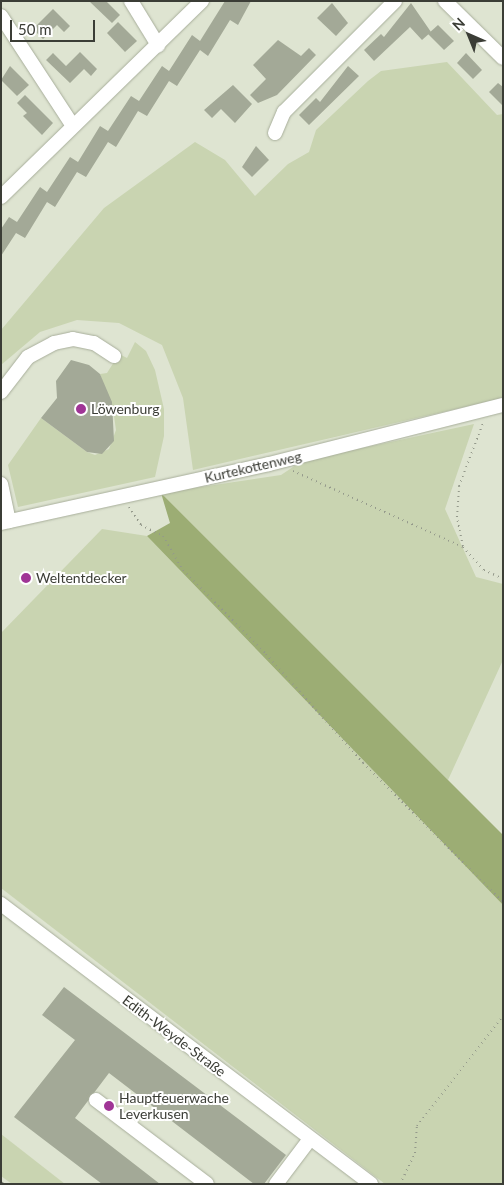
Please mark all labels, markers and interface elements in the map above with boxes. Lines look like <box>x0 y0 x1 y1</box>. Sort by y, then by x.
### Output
scale bar <box>12 10 98 42</box>
north arrow <box>444 10 494 60</box>
text: N <box>448 14 468 34</box>
text: 50 m <box>18 20 52 38</box>
place label: Löwenburg <box>91 401 159 417</box>
marker: Löwenburg <box>75 403 87 415</box>
street label: Kurtekottenweg <box>203 448 303 486</box>
place label: Weltentdecker <box>36 570 127 586</box>
marker: Weltentdecker <box>20 572 32 584</box>
street label: Edith-Weyde-Straße <box>119 992 229 1080</box>
place label: Hauptfeuerwache Leverkusen <box>119 1090 229 1122</box>
marker: Hauptfeuerwache Leverkusen <box>103 1100 115 1112</box>

